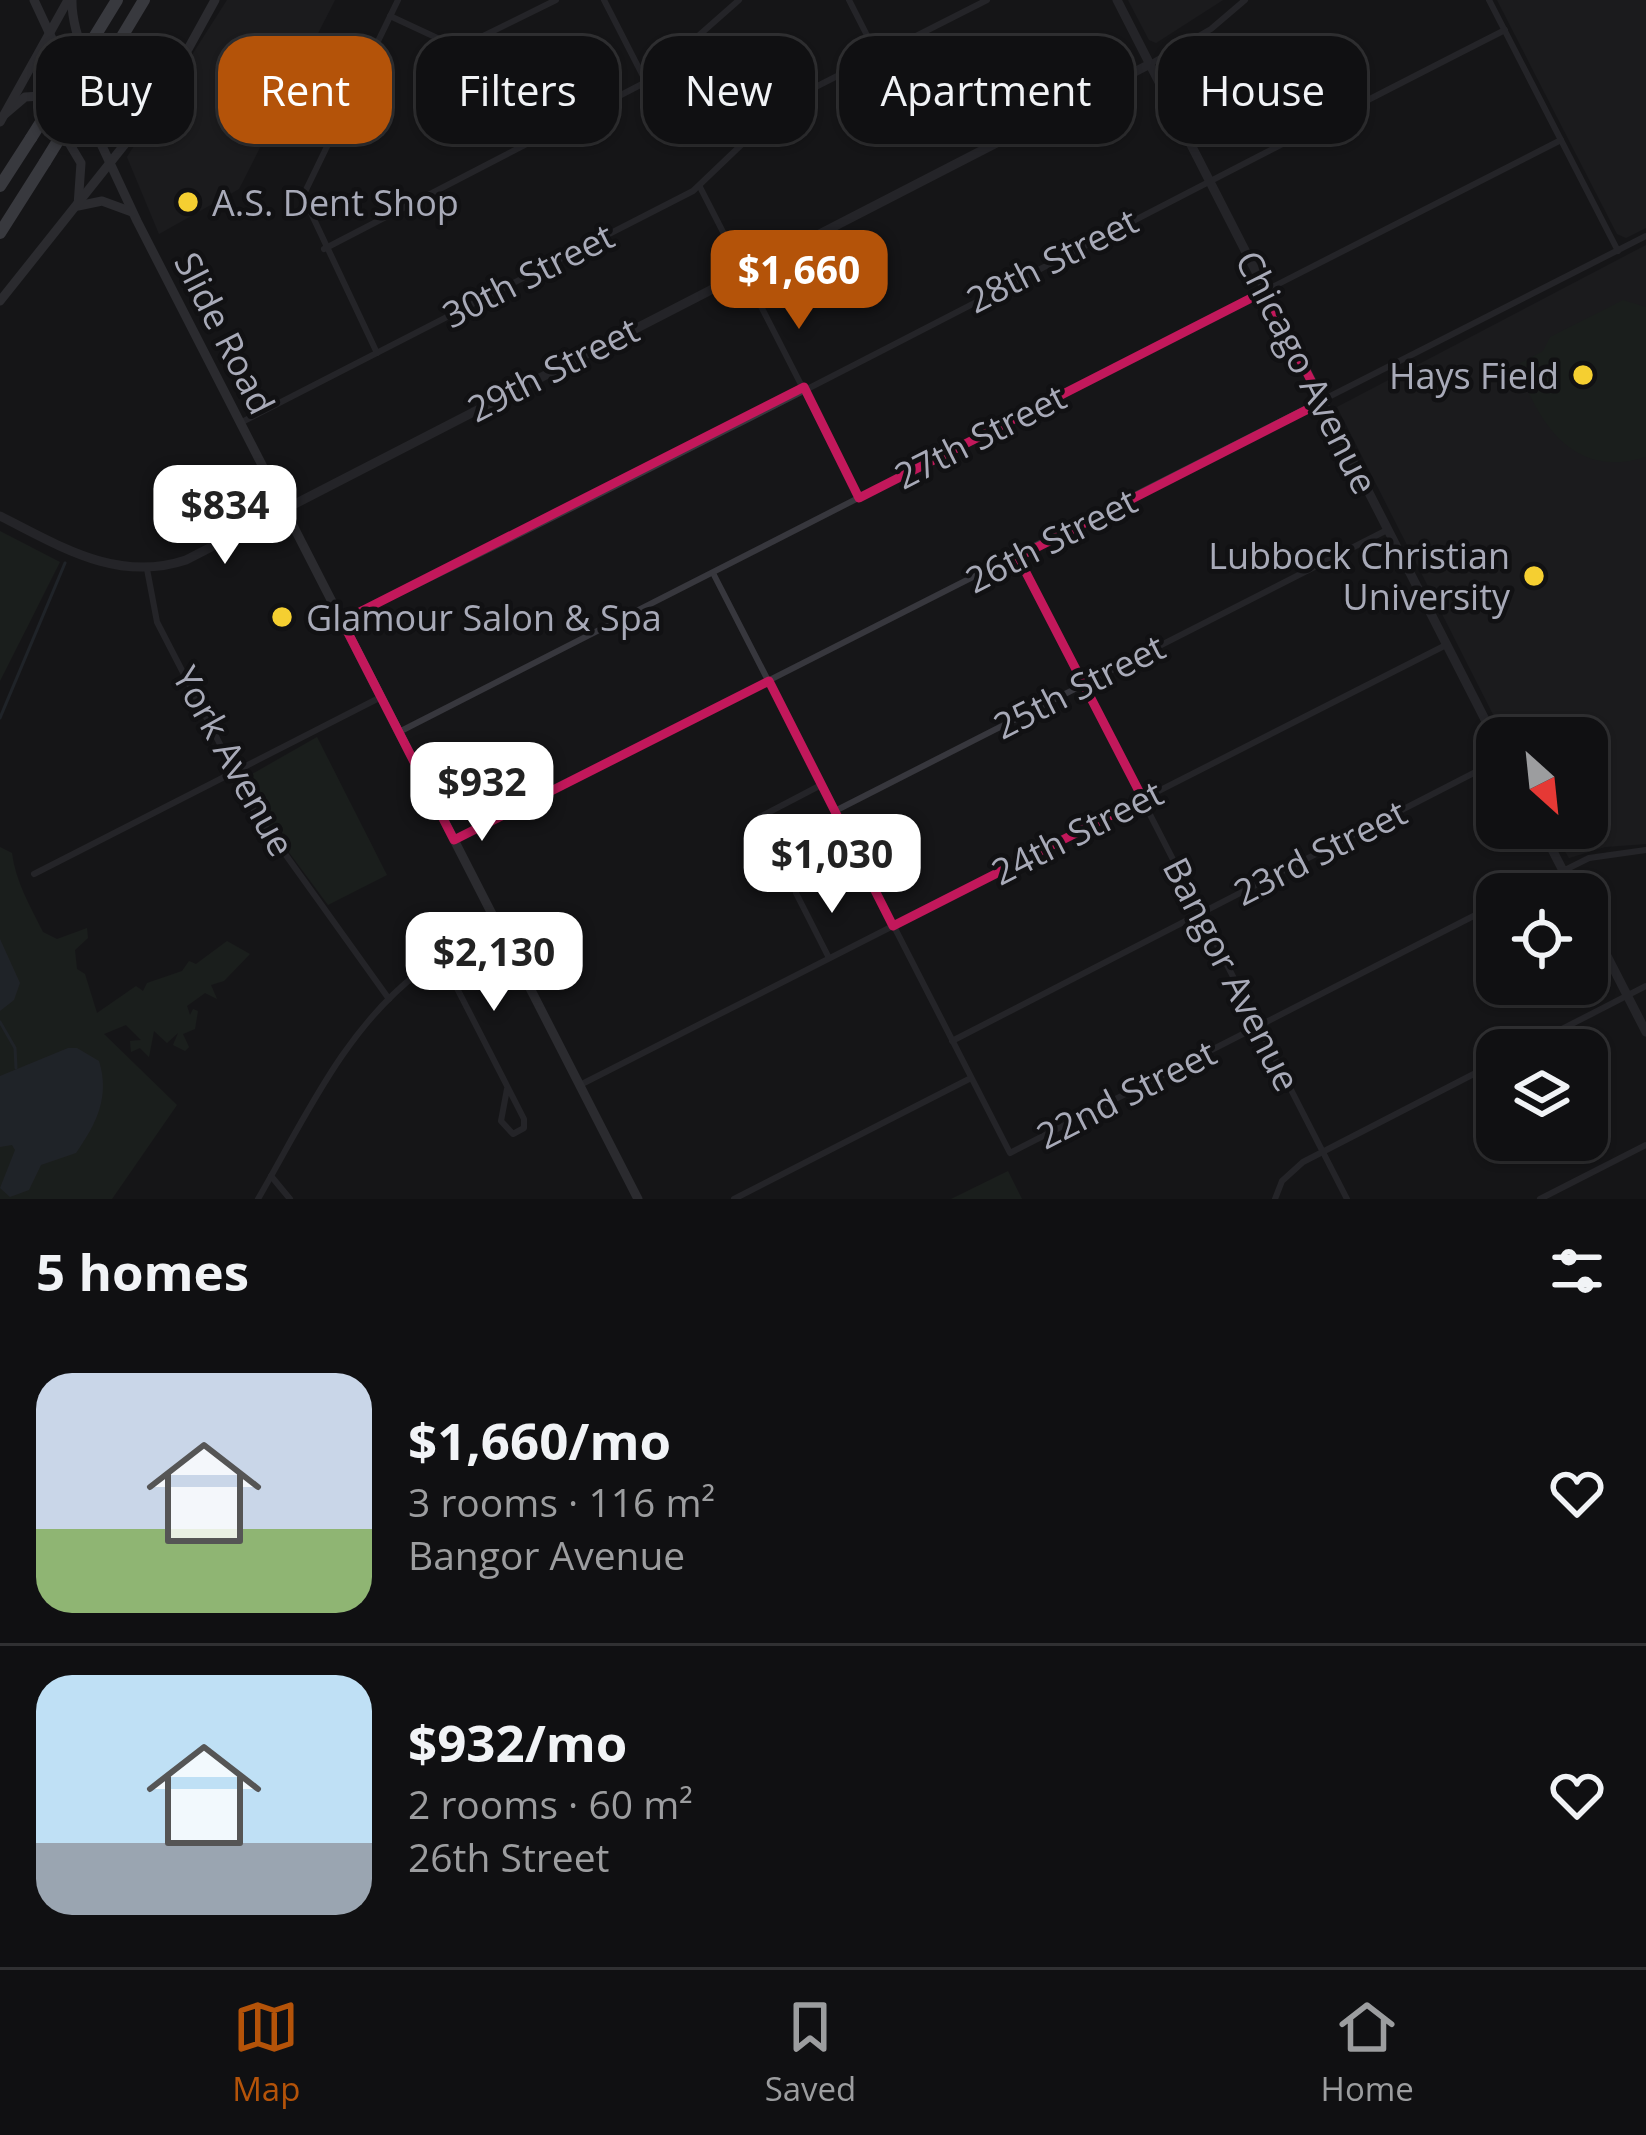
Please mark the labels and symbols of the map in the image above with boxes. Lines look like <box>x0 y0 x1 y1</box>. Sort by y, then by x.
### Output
place label: A.S. Dent Shop <box>212 178 459 227</box>
marker: A.S. Dent Shop <box>175 189 201 215</box>
street label: 28th Street <box>958 196 1146 324</box>
street label: 30th Street <box>434 211 622 339</box>
pin: $1,660 <box>701 230 897 332</box>
street label: Chicago Avenue <box>1225 242 1389 502</box>
street label: Slide Road <box>163 244 287 422</box>
street label: 29th Street <box>459 305 647 433</box>
place label: Hays Field <box>1389 351 1559 400</box>
marker: Hays Field <box>1570 362 1596 388</box>
street label: 27th Street <box>886 372 1074 500</box>
pin: $834 <box>154 465 296 567</box>
street label: 26th Street <box>957 476 1145 604</box>
place label: Lubbock Christian University <box>1208 531 1511 621</box>
marker: Lubbock Christian University <box>1521 563 1547 589</box>
place label: Glamour Salon & Spa <box>306 593 662 642</box>
marker: Glamour Salon & Spa <box>269 604 295 630</box>
street label: 25th Street <box>985 622 1173 750</box>
street label: York Avenue <box>162 657 306 865</box>
north arrow <box>1476 717 1608 849</box>
pin: $932 <box>411 742 553 844</box>
street label: 24th Street <box>983 768 1171 896</box>
street label: 23rd Street <box>1225 788 1415 916</box>
pin: $1,030 <box>734 814 930 916</box>
street label: Bangor Avenue <box>1152 849 1312 1099</box>
pin: $2,130 <box>396 912 592 1014</box>
street label: 22nd Street <box>1028 1028 1224 1160</box>

